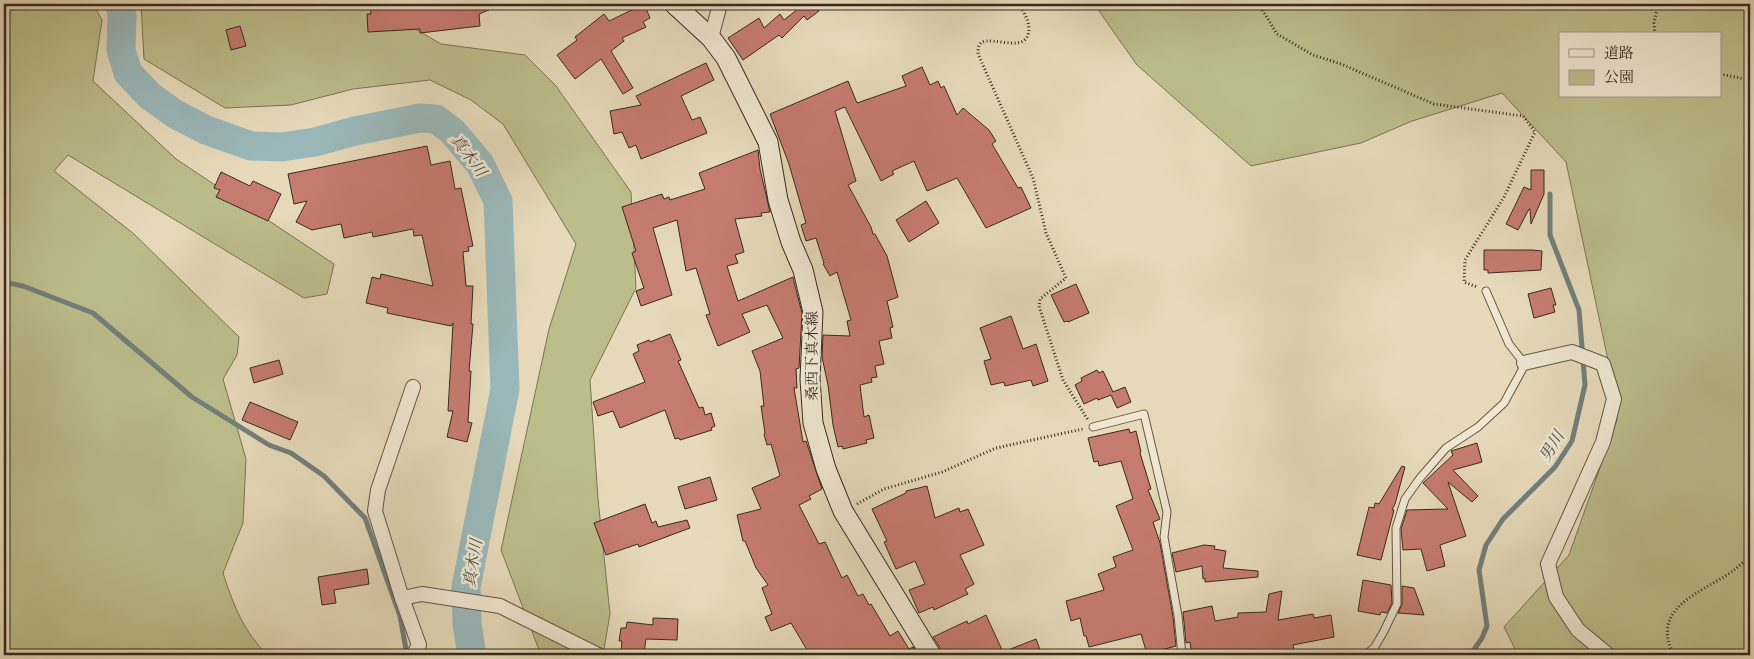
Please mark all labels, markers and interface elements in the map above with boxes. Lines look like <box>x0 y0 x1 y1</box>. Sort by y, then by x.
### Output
legend <box>1559 32 1722 98</box>
text: 道路 <box>1604 44 1634 63</box>
text: 公園 <box>1604 68 1634 87</box>
water label: 真木川 <box>446 130 492 182</box>
street label: 桑西下真木線 <box>803 311 822 401</box>
water label: 男川 <box>1535 426 1570 465</box>
water label: 真木川 <box>459 536 487 588</box>

